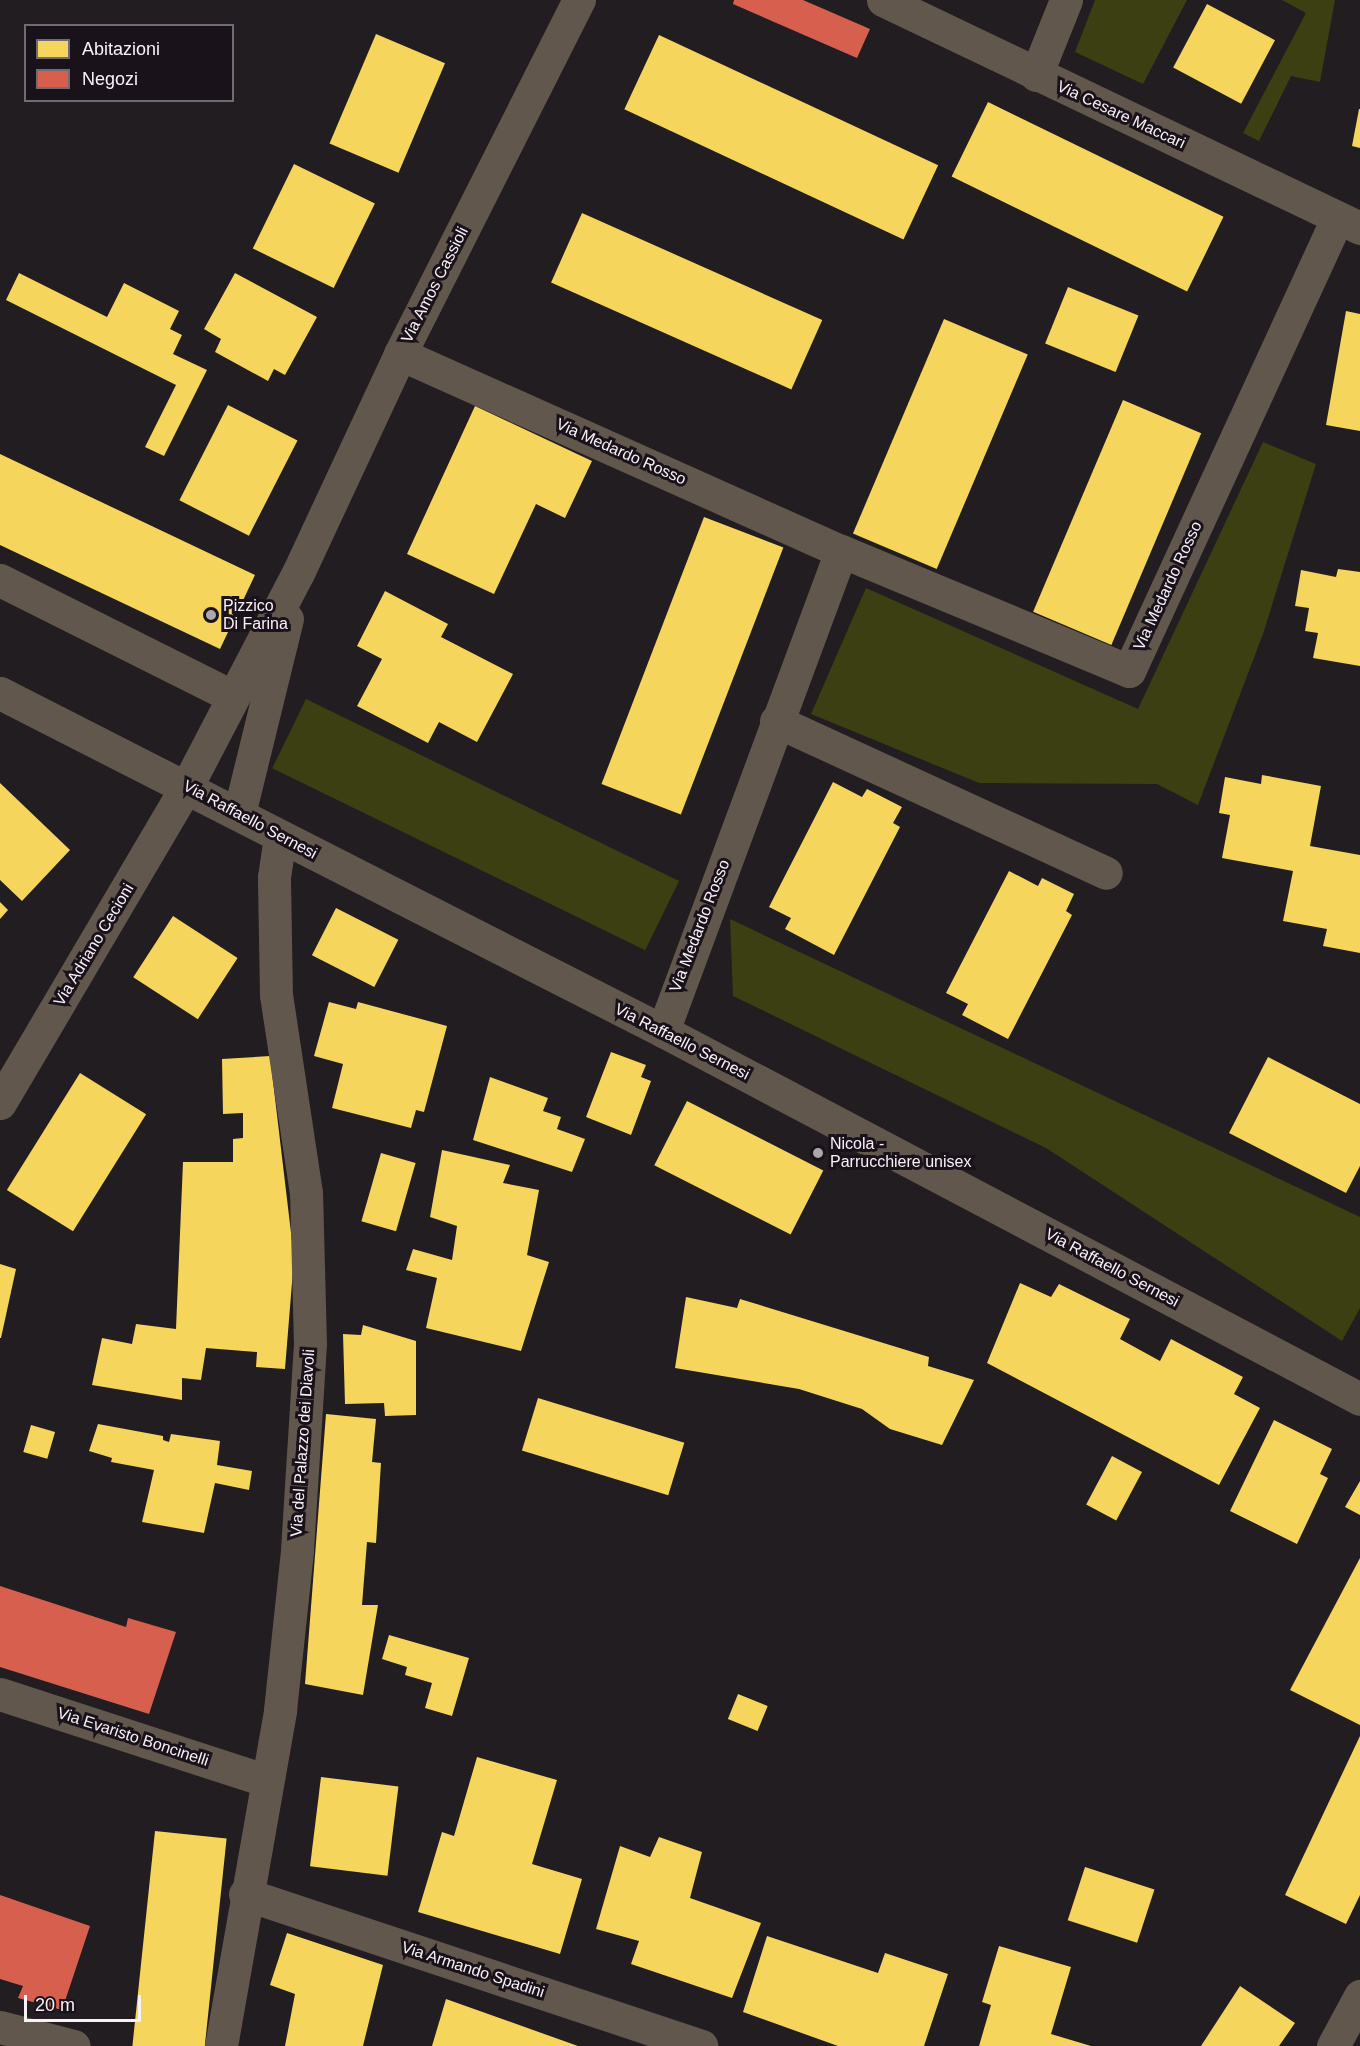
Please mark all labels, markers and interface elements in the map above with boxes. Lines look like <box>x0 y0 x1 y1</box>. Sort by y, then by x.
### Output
legend <box>24 24 234 102</box>
text: Abitazioni <box>82 39 160 59</box>
text: Negozi <box>82 69 138 89</box>
street label: Via Cesare Maccari <box>1054 77 1188 153</box>
street label: Via Amos Cassioli <box>397 223 473 347</box>
street label: Via Medardo Rosso <box>553 415 689 489</box>
street label: Via Medardo Rosso <box>1130 518 1206 654</box>
place label: Pizzico Di Farina <box>223 596 288 634</box>
marker: Pizzico Di Farina <box>204 608 218 622</box>
street label: Via Raffaello Sernesi <box>180 777 320 863</box>
street label: Via Medardo Rosso <box>666 857 734 995</box>
street label: Via Adriano Cecioni <box>50 880 138 1010</box>
street label: Via Raffaello Sernesi <box>611 1000 753 1084</box>
place label: Nicola - Parrucchiere unisex <box>830 1134 971 1172</box>
marker: Nicola - Parrucchiere unisex <box>811 1146 825 1160</box>
street label: Via Raffaello Sernesi <box>1042 1225 1182 1311</box>
street label: Via del Palazzo dei Diavoli <box>287 1348 319 1538</box>
street label: Via Evaristo Boncinelli <box>55 1703 211 1771</box>
street label: Via Armando Spadini <box>399 1938 547 2002</box>
scale bar <box>27 1983 144 2021</box>
text: 20 m <box>35 1995 75 2015</box>

